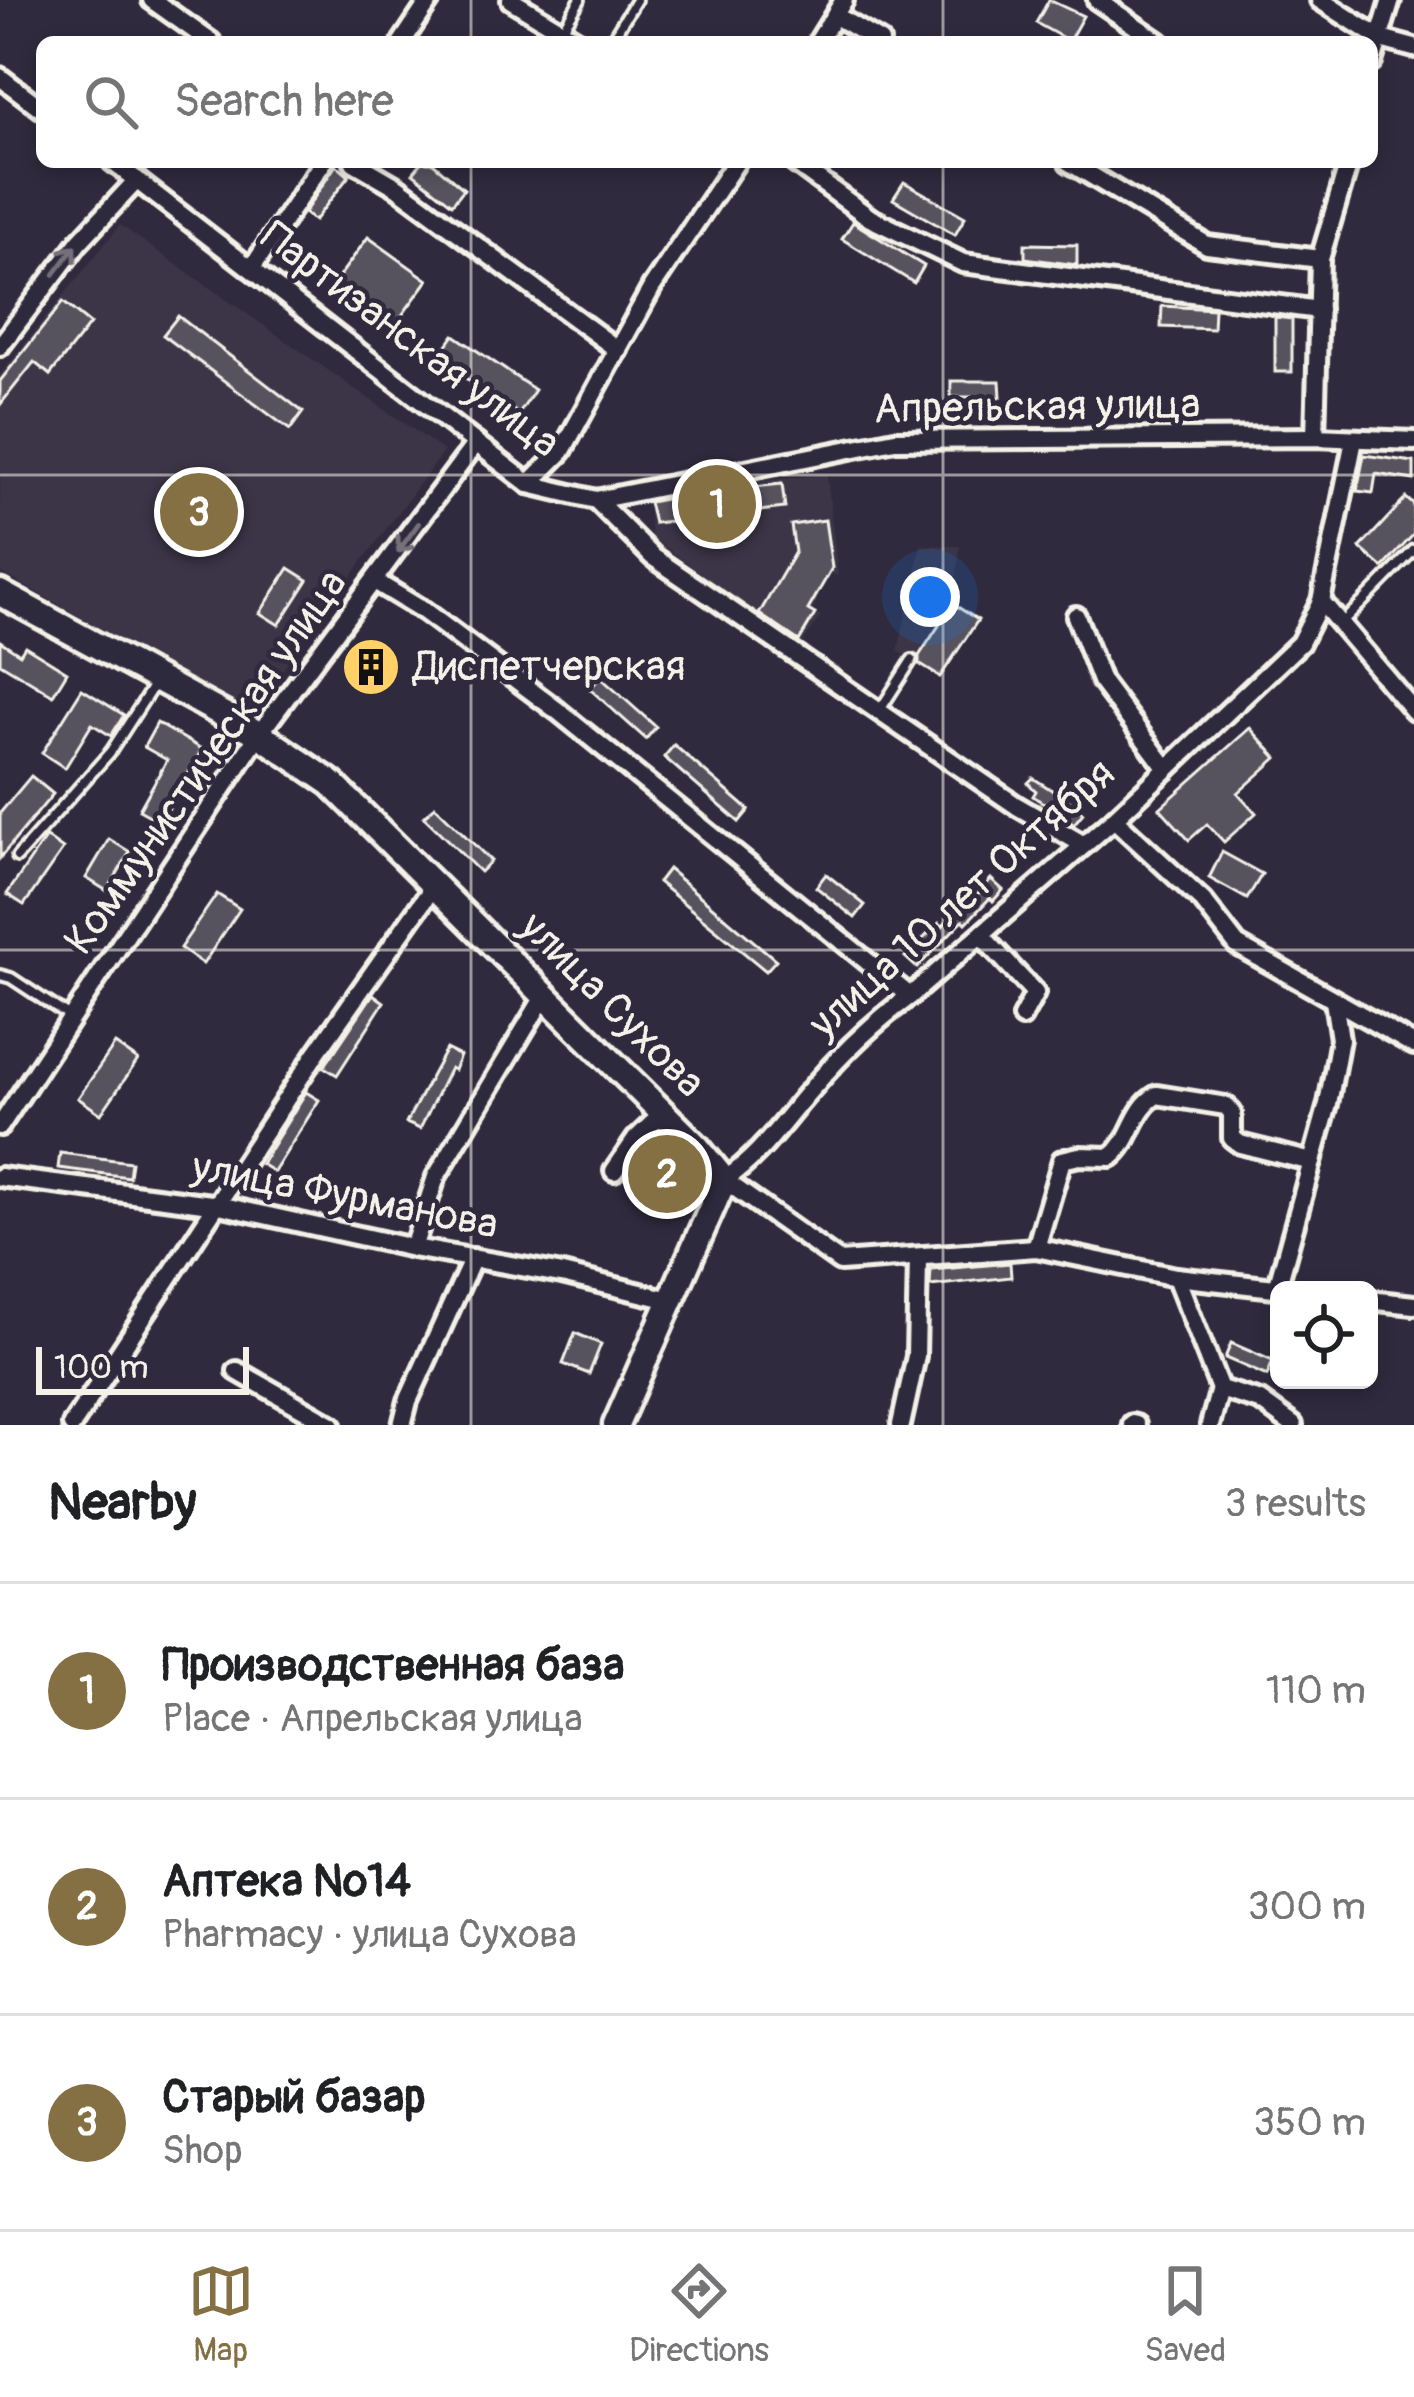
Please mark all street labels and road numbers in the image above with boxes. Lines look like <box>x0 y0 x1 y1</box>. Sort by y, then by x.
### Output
street label: Партизанская улица <box>250 211 570 469</box>
street label: Апрельская улица <box>873 378 1201 436</box>
street label: Коммунистическая улица <box>53 560 359 964</box>
street label: улица 10 лет Октября <box>798 748 1126 1051</box>
street label: улица Сухова <box>508 901 716 1109</box>
street label: улица Фурманова <box>187 1141 502 1251</box>

